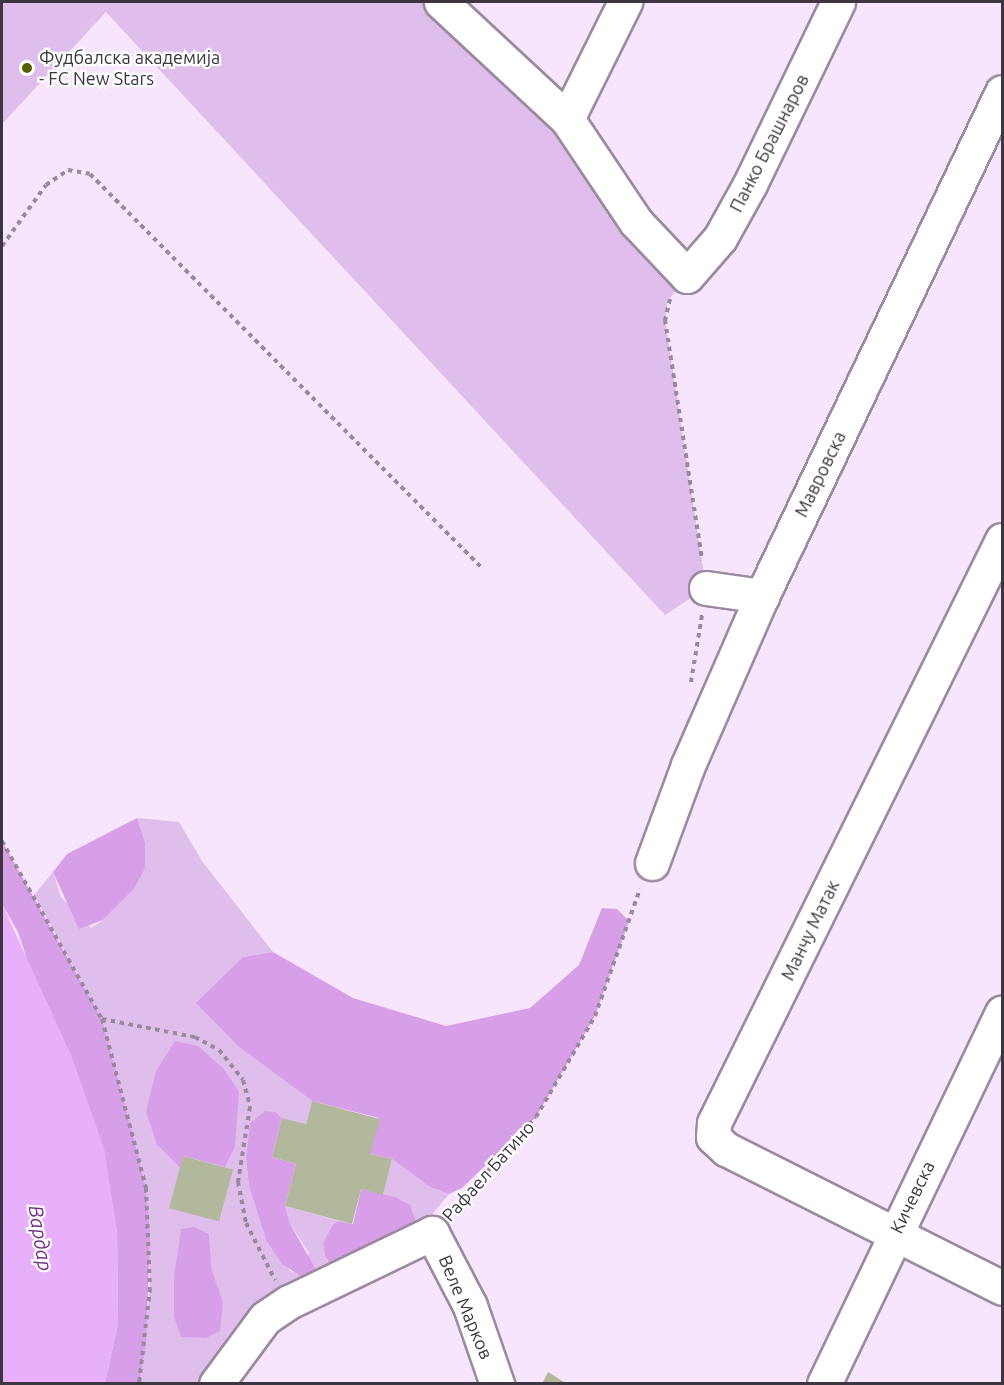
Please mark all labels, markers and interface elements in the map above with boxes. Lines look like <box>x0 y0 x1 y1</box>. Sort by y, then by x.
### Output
place label: Фудбалска академија - FC New Stars <box>39 47 220 90</box>
marker: Фудбалска академија - FC New Stars <box>20 61 34 75</box>
street label: Панко Брашнаров <box>725 70 813 216</box>
street label: Мавровска <box>790 428 850 520</box>
street label: Манчу Матак <box>776 876 844 984</box>
street label: Рафаел Батино <box>437 1116 539 1226</box>
street label: Кичевска <box>885 1157 939 1237</box>
water label: Вардар <box>24 1204 58 1272</box>
street label: Веле Марков <box>434 1252 498 1362</box>

